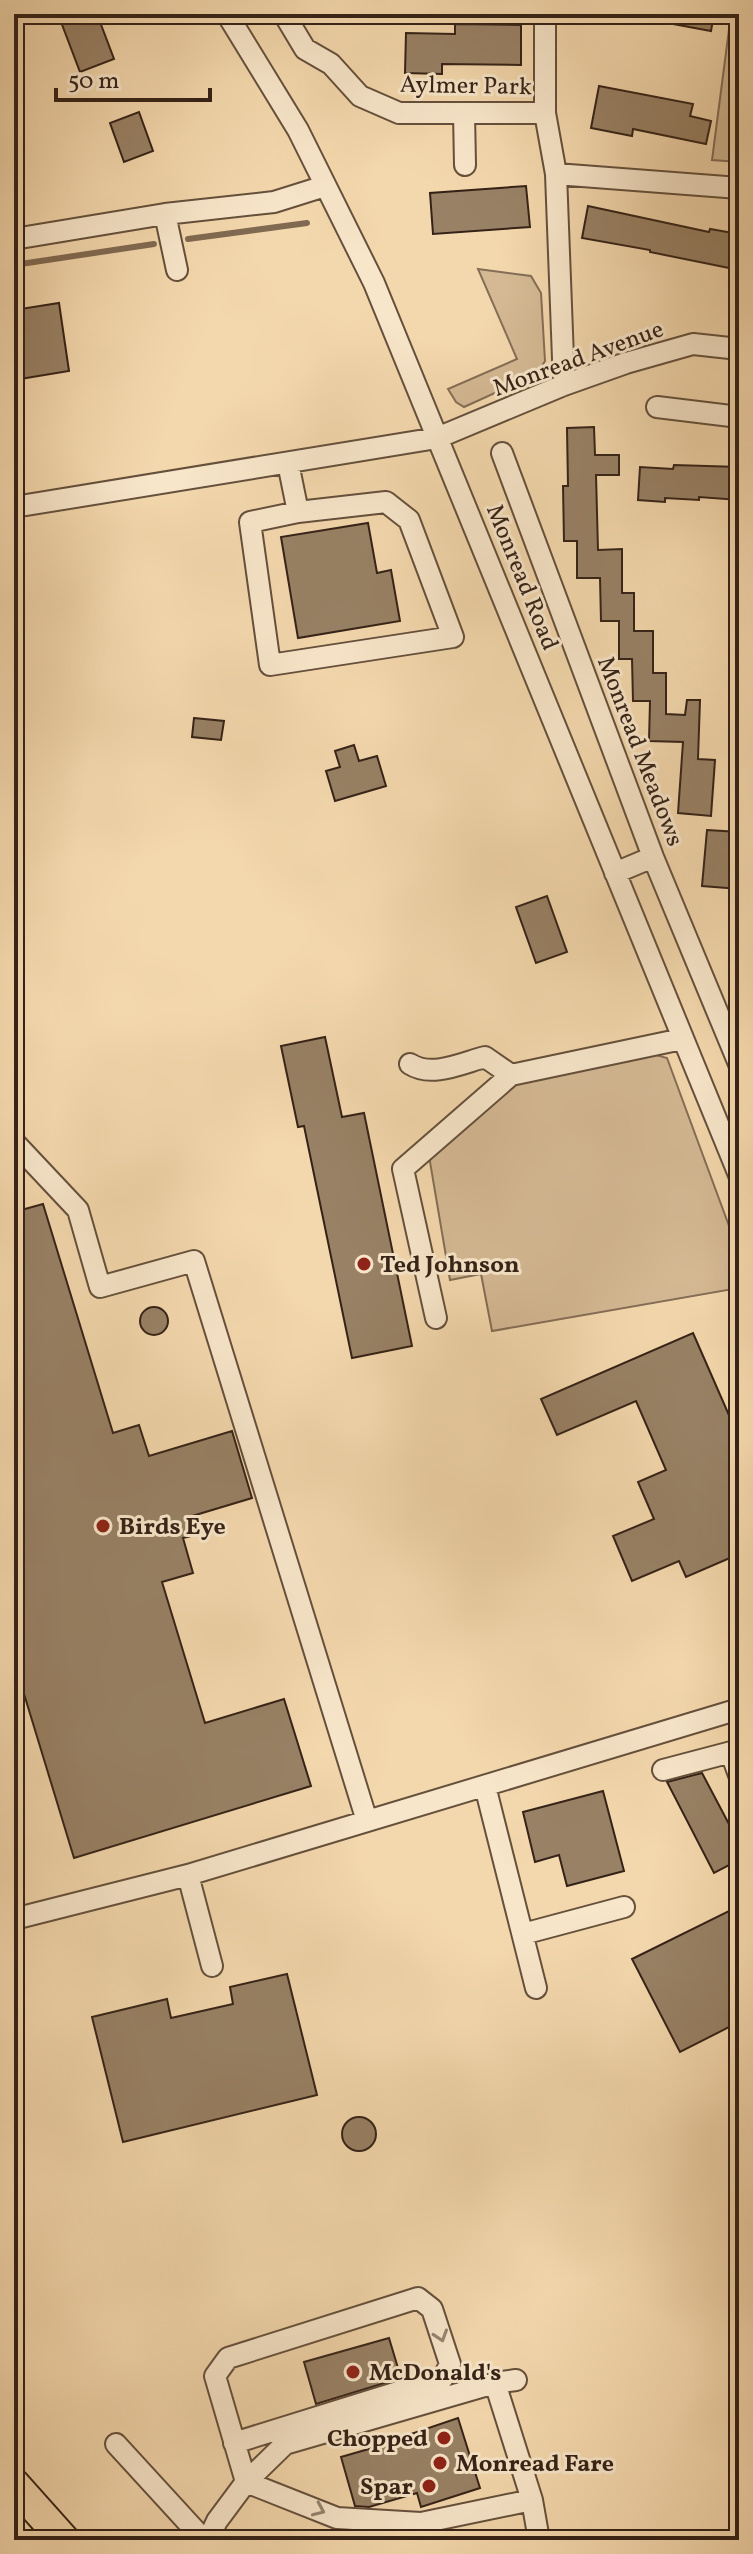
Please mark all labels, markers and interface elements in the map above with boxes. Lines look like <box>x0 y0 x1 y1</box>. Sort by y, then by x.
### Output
scale bar <box>56 52 210 102</box>
text: 50 m <box>68 65 120 99</box>
street label: Aylmer Park <box>400 69 532 105</box>
street label: Monread Avenue <box>489 313 669 406</box>
street label: Monread Road <box>476 500 566 656</box>
street label: Monread Meadows <box>587 652 691 852</box>
place label: Ted Johnson <box>380 1249 520 1283</box>
marker: Ted Johnson <box>355 1255 373 1273</box>
place label: Birds Eye <box>119 1511 226 1545</box>
marker: Birds Eye <box>94 1517 112 1535</box>
one-way arrow <box>431 2329 447 2343</box>
place label: McDonald's <box>369 2357 501 2391</box>
marker: McDonald's <box>344 2363 362 2381</box>
place label: Chopped <box>327 2423 428 2457</box>
marker: Chopped <box>435 2429 453 2447</box>
place label: Monread Fare <box>456 2448 614 2482</box>
marker: Monread Fare <box>431 2454 449 2472</box>
place label: Spar <box>360 2471 413 2505</box>
marker: Spar <box>420 2477 438 2495</box>
one-way arrow <box>311 2501 325 2517</box>

